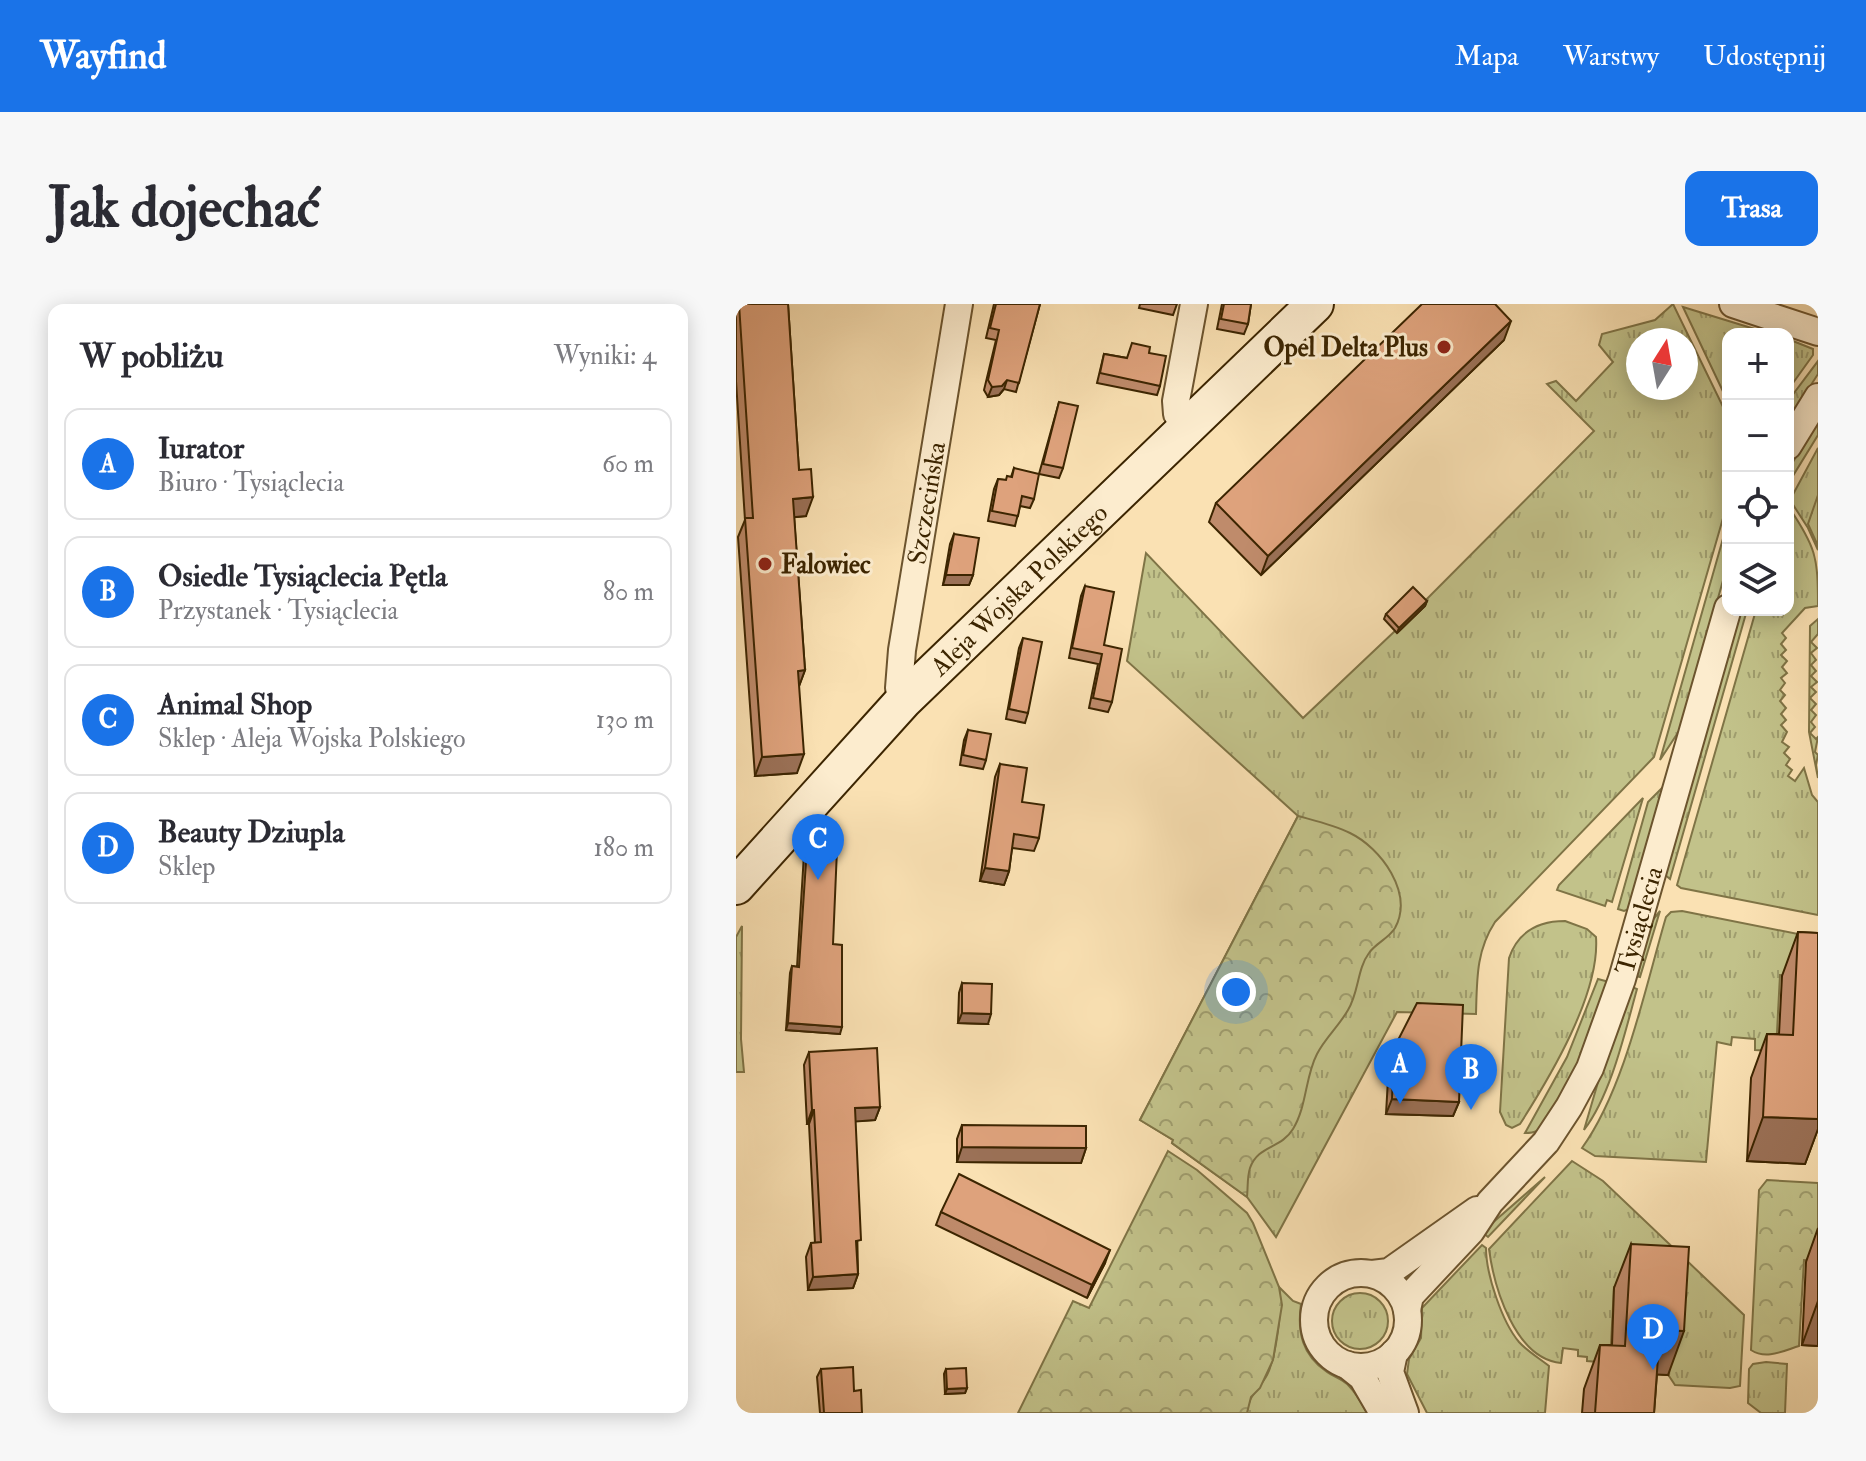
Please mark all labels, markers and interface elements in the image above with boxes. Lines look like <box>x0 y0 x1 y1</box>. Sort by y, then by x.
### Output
text: Wayfind <box>40 32 166 80</box>
text: Mapa <box>1455 39 1519 74</box>
text: Warstwy <box>1563 39 1659 74</box>
text: Udostępnij <box>1703 39 1826 74</box>
button: Trasa <box>1685 171 1818 246</box>
text: Jak dojechać <box>48 173 320 244</box>
north arrow <box>1626 328 1698 400</box>
map controls <box>1722 328 1794 616</box>
button: + <box>1722 328 1794 400</box>
place label: Opel Delta Plus <box>1263 332 1428 365</box>
text: W pobliżu <box>80 335 224 378</box>
marker: Opel Delta Plus <box>1435 338 1453 356</box>
text: Wyniki: 4 <box>554 340 656 372</box>
button: − <box>1722 400 1794 472</box>
text: Iurator <box>158 430 244 467</box>
street label: Szczecińska <box>901 439 953 567</box>
text: A <box>100 448 116 480</box>
text: 60 m <box>602 448 654 480</box>
text: Biuro · Tysiąclecia <box>158 467 344 499</box>
button: locate <box>1722 472 1794 544</box>
street label: Aleja Wojska Polskiego <box>923 497 1115 684</box>
button: layers <box>1722 544 1794 616</box>
place label: Falowiec <box>781 549 871 581</box>
marker: Falowiec <box>756 555 774 573</box>
text: Osiedle Tysiąclecia Pętla <box>158 558 447 595</box>
text: B <box>99 576 117 608</box>
text: 80 m <box>603 576 654 608</box>
text: Przystanek · Tysiąclecia <box>158 595 398 627</box>
text: Animal Shop <box>158 686 312 723</box>
text: C <box>98 704 118 736</box>
text: 130 m <box>596 704 654 736</box>
text: Sklep · Aleja Wojska Polskiego <box>158 723 466 755</box>
text: Beauty Dziupla <box>158 814 345 851</box>
pin: C <box>792 814 844 880</box>
text: D <box>97 832 119 864</box>
text: 180 m <box>594 832 654 864</box>
text: Sklep <box>158 851 215 883</box>
street label: Tysiąclecia <box>1609 863 1670 978</box>
your location <box>1216 972 1256 1012</box>
pin: A <box>1374 1038 1426 1104</box>
pin: B <box>1445 1044 1497 1110</box>
pin: D <box>1627 1304 1679 1370</box>

